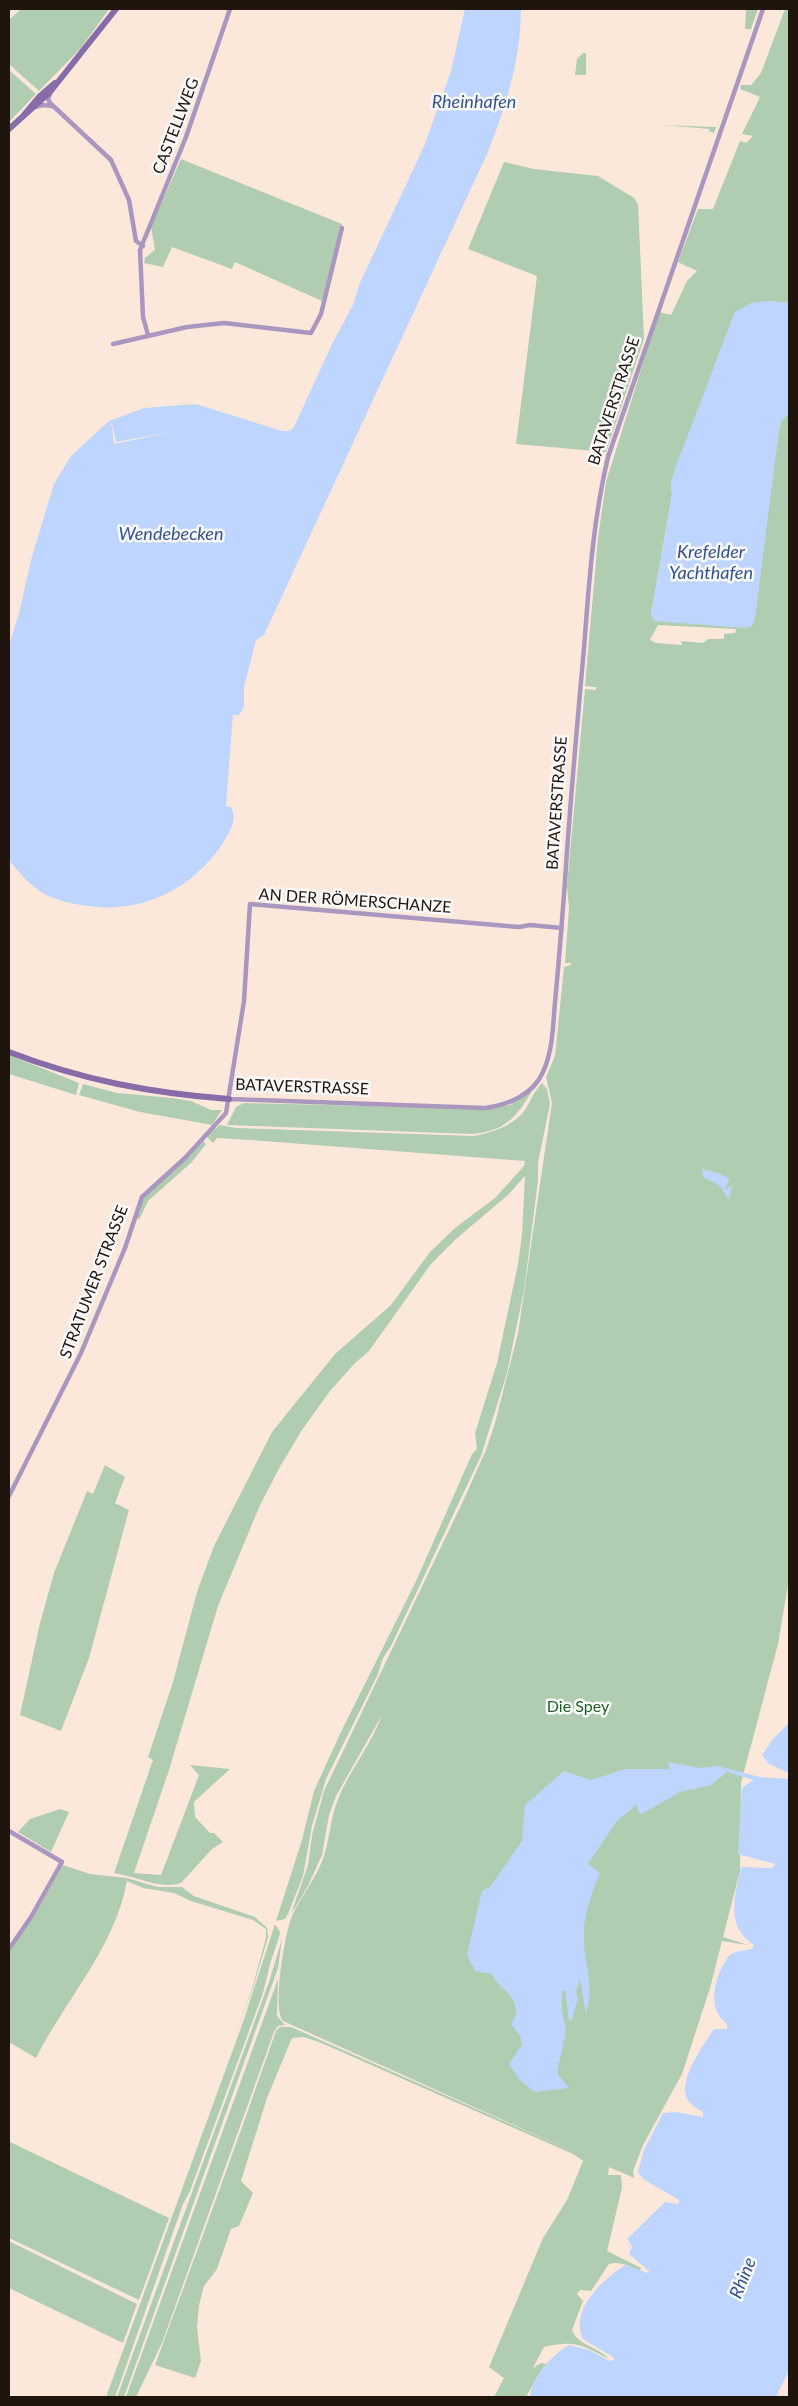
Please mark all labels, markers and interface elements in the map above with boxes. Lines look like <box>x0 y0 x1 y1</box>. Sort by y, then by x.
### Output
street label: CASTELLWEG <box>149 75 203 177</box>
water label: Rheinhafen <box>432 91 516 113</box>
street label: BATAVERSTRASSE <box>584 334 644 468</box>
water label: Wendebecken <box>118 523 224 545</box>
water label: Krefelder Yachthafen <box>669 541 753 584</box>
street label: BATAVERSTRASSE <box>543 736 571 870</box>
street label: AN DER RÖMERSCHANZE <box>258 885 452 917</box>
street label: BATAVERSTRASSE <box>235 1075 369 1099</box>
street label: STRATUMER STRASSE <box>56 1203 132 1361</box>
park label: Die Spey <box>547 1697 609 1717</box>
water label: Rhine <box>725 2254 761 2302</box>

